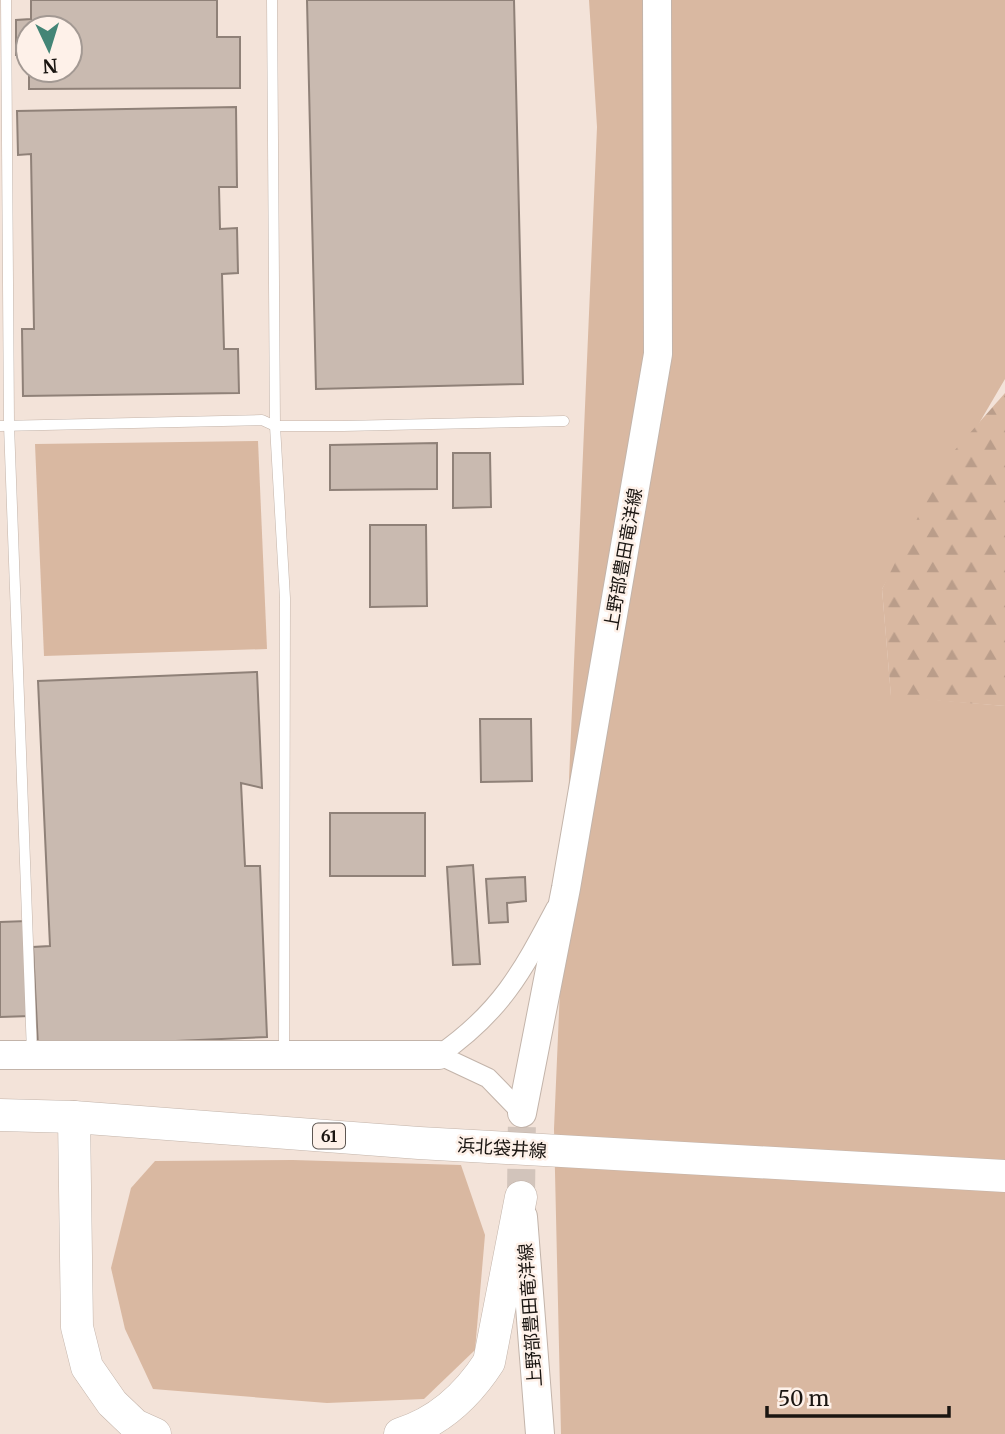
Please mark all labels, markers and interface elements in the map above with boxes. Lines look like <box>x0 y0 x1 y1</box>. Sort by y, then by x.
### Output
north arrow <box>14 14 84 84</box>
text: N <box>42 53 59 78</box>
street label: 上野部豊田竜洋線 <box>599 486 647 632</box>
road number: 61 <box>313 1124 345 1148</box>
street label: 浜北袋井線 <box>456 1133 548 1163</box>
street label: 上野部豊田竜洋線 <box>514 1242 546 1388</box>
scale bar <box>767 1374 949 1418</box>
text: 50 m <box>778 1385 829 1412</box>

